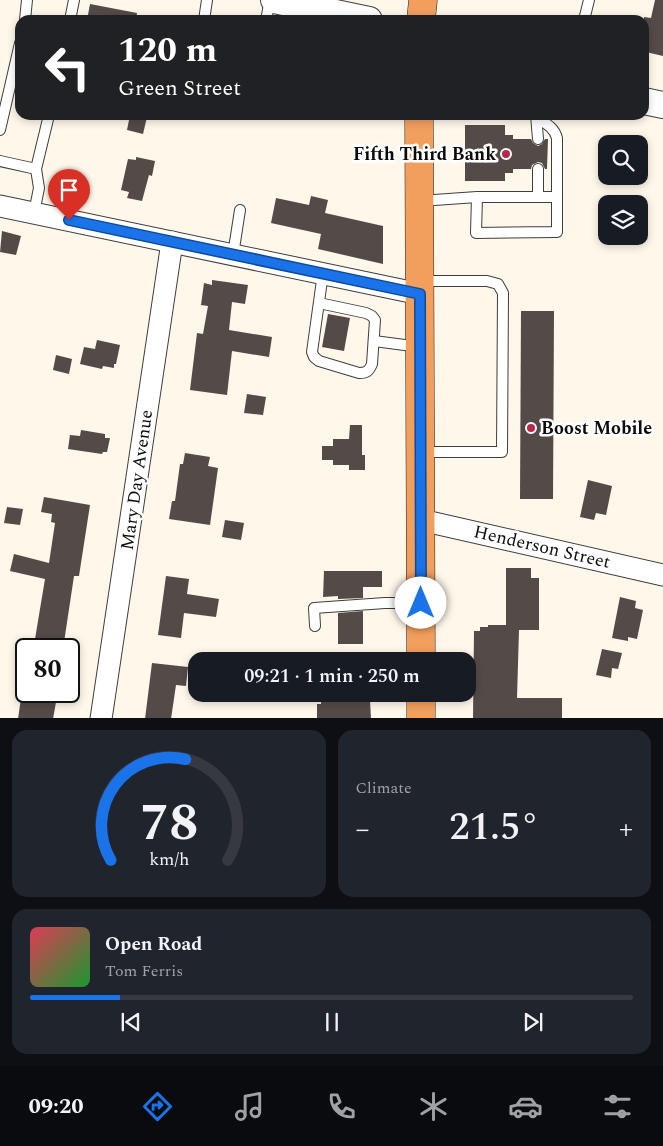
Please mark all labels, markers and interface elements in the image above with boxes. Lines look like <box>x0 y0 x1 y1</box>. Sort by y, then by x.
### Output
text: 120 m <box>118 24 217 77</box>
icon: left <box>35 35 100 100</box>
text: Green Street <box>118 72 241 105</box>
map controls <box>598 135 648 245</box>
button: search <box>598 135 648 185</box>
place label: Fifth Third Bank <box>353 141 496 168</box>
marker: Fifth Third Bank <box>500 148 512 160</box>
pin <box>48 169 90 220</box>
icon: arrive <box>55 176 83 204</box>
button: layers <box>598 195 648 245</box>
street label: Mary Day Avenue <box>114 408 160 552</box>
place label: Boost Mobile <box>541 415 652 442</box>
marker: Boost Mobile <box>525 422 537 434</box>
street label: Henderson Street <box>471 518 613 576</box>
position arrow <box>394 576 446 628</box>
speed limit sign: 80 <box>15 638 80 703</box>
text: 09:21 · 1 min · 250 m <box>244 662 420 691</box>
text: Climate <box>356 776 412 800</box>
text: 78 <box>140 784 198 863</box>
text: 21.5° <box>449 799 539 857</box>
text: − <box>356 808 370 851</box>
text: + <box>619 808 633 851</box>
text: km/h <box>149 846 189 873</box>
text: Open Road <box>105 930 202 959</box>
text: Tom Ferris <box>105 959 183 983</box>
icon: previous <box>117 1008 145 1036</box>
icon: pause <box>318 1008 346 1036</box>
icon: next <box>519 1008 547 1036</box>
icon: directions <box>140 1089 175 1124</box>
icon: music <box>232 1089 267 1124</box>
icon: phone <box>324 1089 359 1124</box>
icon: climate <box>416 1089 451 1124</box>
icon: car <box>508 1089 543 1124</box>
icon: filters <box>600 1089 635 1124</box>
text: 09:20 <box>28 1090 84 1123</box>

